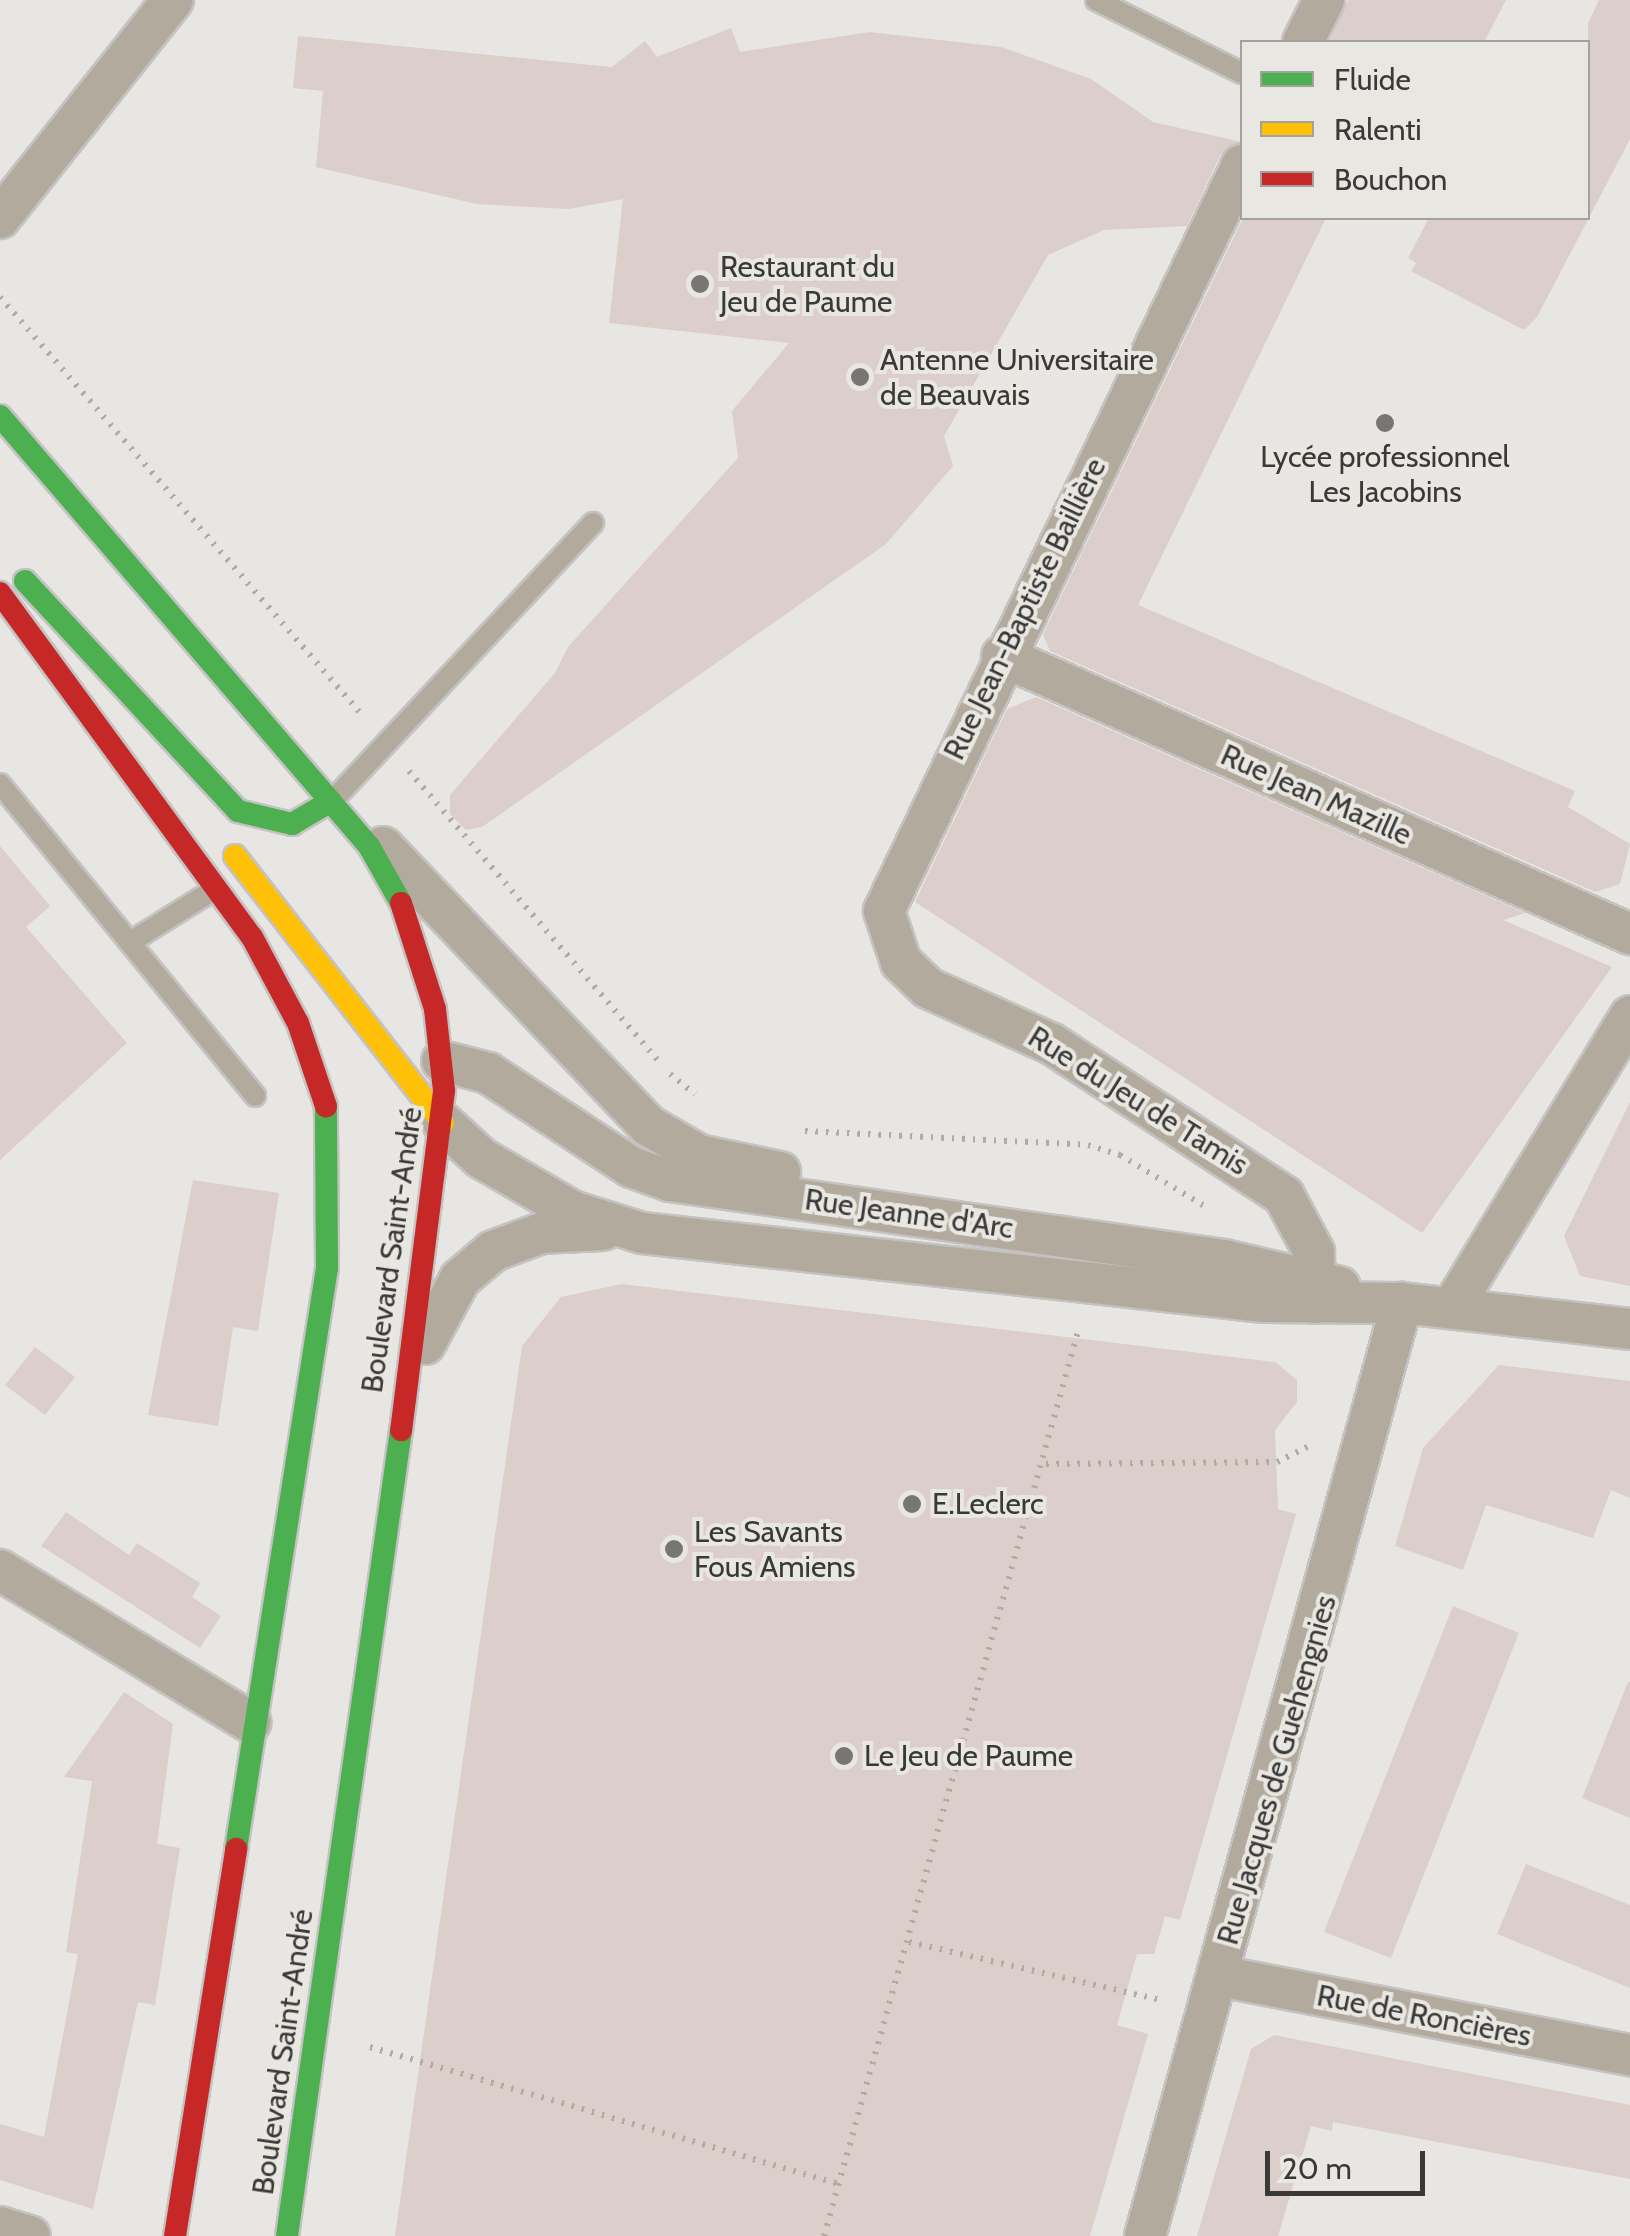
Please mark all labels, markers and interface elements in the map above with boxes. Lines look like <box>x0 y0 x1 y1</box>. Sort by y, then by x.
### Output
legend <box>1240 40 1590 220</box>
text: Fluide <box>1334 61 1411 98</box>
text: Ralenti <box>1334 111 1422 148</box>
text: Bouchon <box>1334 161 1447 198</box>
place label: Restaurant du Jeu de Paume <box>720 249 895 320</box>
marker: Restaurant du Jeu de Paume <box>689 273 711 295</box>
place label: Antenne Universitaire de Beauvais <box>880 342 1154 412</box>
marker: Antenne Universitaire de Beauvais <box>849 366 871 388</box>
marker: Lycée professionnel Les Jacobins <box>1374 412 1396 434</box>
place label: Lycée professionnel Les Jacobins <box>1260 439 1510 510</box>
street label: Rue Jean-Baptiste Baillière <box>936 452 1114 766</box>
street label: Rue Jean Mazille <box>1215 737 1417 853</box>
street label: Rue du Jeu de Tamis <box>1022 1019 1254 1183</box>
street label: Boulevard Saint-André <box>354 1105 430 1395</box>
street label: Rue Jeanne d'Arc <box>803 1182 1015 1246</box>
place label: E.Leclerc <box>932 1486 1044 1522</box>
marker: E.Leclerc <box>901 1493 923 1515</box>
place label: Les Savants Fous Amiens <box>694 1514 855 1584</box>
marker: Les Savants Fous Amiens <box>663 1538 685 1560</box>
street label: Rue Jacques de Guehengnies <box>1210 1591 1344 1949</box>
place label: Le Jeu de Paume <box>864 1738 1073 1774</box>
marker: Le Jeu de Paume <box>833 1745 855 1767</box>
street label: Boulevard Saint-André <box>245 1907 321 2197</box>
street label: Rue de Roncières <box>1314 1978 1534 2054</box>
scale bar <box>1270 2131 1430 2193</box>
text: 20 m <box>1282 2150 1352 2187</box>

